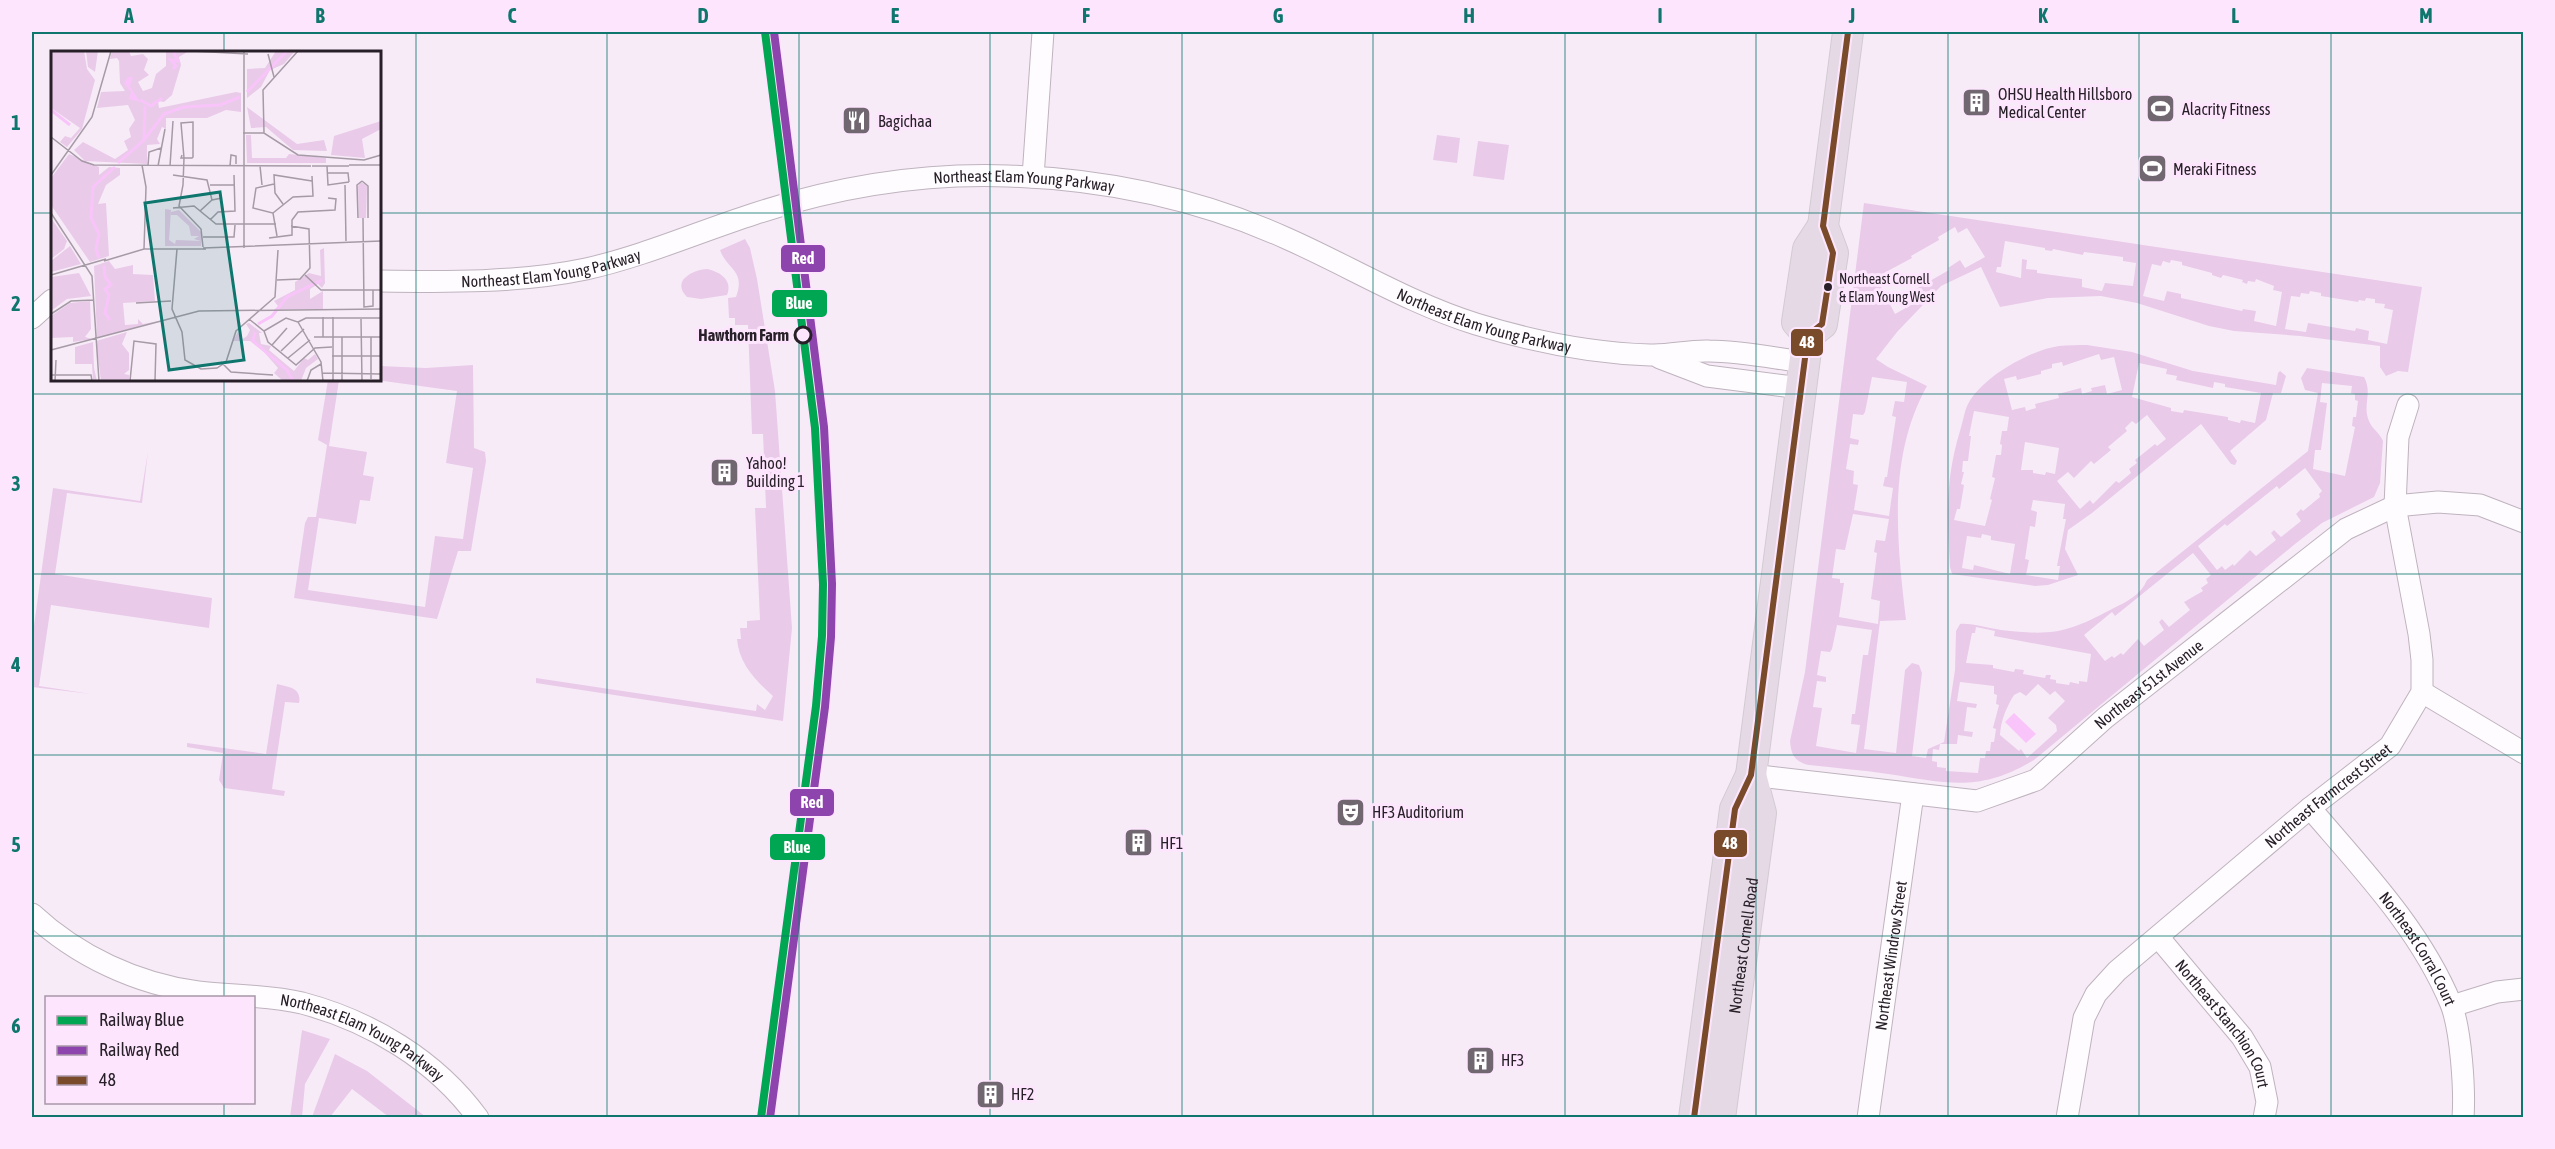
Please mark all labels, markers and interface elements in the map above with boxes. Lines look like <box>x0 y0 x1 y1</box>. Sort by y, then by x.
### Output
text: A <box>123 4 134 27</box>
text: B <box>315 4 325 27</box>
text: C <box>508 4 517 27</box>
text: D <box>697 4 709 27</box>
text: E <box>891 4 900 27</box>
text: F <box>1082 4 1090 27</box>
text: G <box>1273 4 1284 27</box>
text: H <box>1463 4 1475 27</box>
text: I <box>1657 4 1663 27</box>
text: J <box>1848 4 1855 27</box>
text: K <box>2038 4 2048 27</box>
text: L <box>2231 4 2239 27</box>
text: M <box>2419 4 2433 27</box>
inset map <box>51 51 381 381</box>
place label: OHSU Health Hillsboro Medical Center <box>1998 85 2132 121</box>
building icon: OHSU Health Hillsboro Medical Center <box>1961 87 1993 119</box>
sports icon: Alacrity Fitness <box>2145 93 2177 125</box>
place label: Alacrity Fitness <box>2182 100 2271 119</box>
restaurant icon: Bagichaa <box>841 105 873 137</box>
text: 1 <box>11 111 21 134</box>
place label: Bagichaa <box>878 112 932 131</box>
sports icon: Meraki Fitness <box>2136 153 2168 185</box>
place label: Meraki Fitness <box>2173 160 2257 178</box>
street label: Northeast Elam Young Parkway <box>933 167 1116 196</box>
line badge: Red <box>780 244 826 273</box>
street label: Northeast Elam Young Parkway <box>461 245 644 290</box>
text: Red <box>792 249 815 267</box>
place label: Northeast Cornell & Elam Young West <box>1839 271 1935 305</box>
marker: Northeast Cornell & Elam Young West <box>1822 281 1834 293</box>
street label: Northeast Elam Young Parkway <box>1394 284 1573 357</box>
line badge: Blue <box>771 289 828 318</box>
text: 2 <box>11 292 21 315</box>
text: Blue <box>786 294 812 312</box>
place label: Hawthorn Farm <box>698 326 789 344</box>
marker: Hawthorn Farm <box>794 326 812 344</box>
line badge: 48 <box>1790 328 1824 357</box>
text: 48 <box>1798 333 1815 351</box>
place label: Yahoo! Building 1 <box>746 454 805 491</box>
building icon: Yahoo! Building 1 <box>709 456 741 488</box>
text: 3 <box>11 472 21 495</box>
street label: Northeast 51st Avenue <box>2091 636 2206 732</box>
text: 4 <box>10 653 21 676</box>
street label: Northeast Farmcrest Street <box>2261 739 2395 851</box>
line badge: Red <box>789 788 835 817</box>
text: Red <box>801 793 824 811</box>
theatre icon: HF3 Auditorium <box>1335 796 1367 828</box>
place label: HF3 Auditorium <box>1372 803 1464 821</box>
building icon: HF1 <box>1123 827 1155 859</box>
line badge: 48 <box>1713 829 1748 858</box>
text: 5 <box>11 833 21 856</box>
line badge: Blue <box>769 833 826 861</box>
place label: HF1 <box>1160 834 1183 852</box>
text: 48 <box>1721 834 1738 852</box>
text: Blue <box>784 838 810 856</box>
street label: Northeast Cornell Road <box>1725 877 1761 1015</box>
street label: Northeast Windrow Street <box>1871 879 1910 1031</box>
street label: Northeast Corral Court <box>2376 888 2460 1008</box>
street label: Northeast Stanchion Court <box>2172 956 2273 1090</box>
street label: Northeast Elam Young Parkway <box>279 990 448 1085</box>
legend <box>45 996 255 1104</box>
text: Railway Blue <box>99 1009 184 1030</box>
text: 6 <box>11 1014 21 1037</box>
text: Railway Red <box>99 1039 180 1060</box>
building icon: HF3 <box>1464 1044 1496 1076</box>
place label: HF3 <box>1501 1051 1524 1069</box>
text: 48 <box>99 1069 116 1090</box>
building icon: HF2 <box>974 1078 1006 1110</box>
place label: HF2 <box>1011 1085 1034 1103</box>

